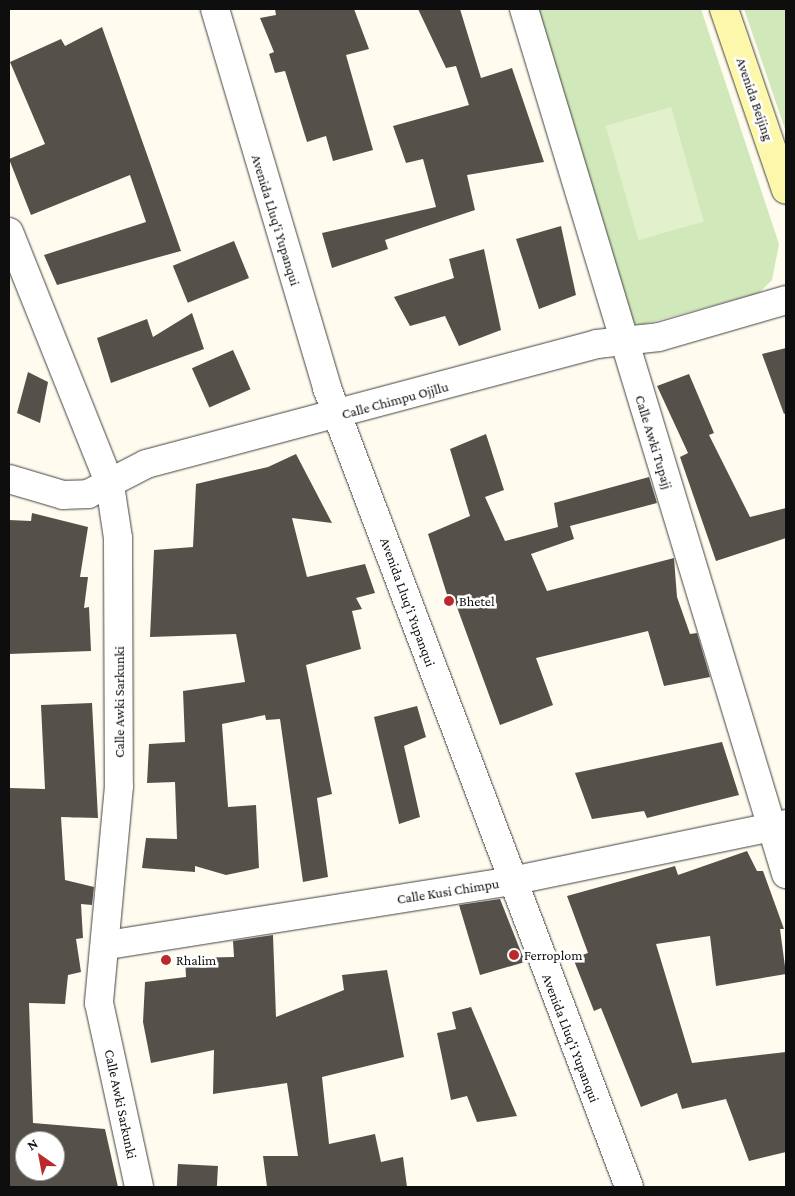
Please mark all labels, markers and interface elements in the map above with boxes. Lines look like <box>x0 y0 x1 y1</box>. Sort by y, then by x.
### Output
street label: Avenida Beijing <box>733 55 777 143</box>
street label: Avenida Lluq'i Yupanqui <box>248 152 304 288</box>
street label: Calle Chimpu Ojjllu <box>340 378 450 422</box>
street label: Calle Awki Tupajj <box>632 393 676 491</box>
street label: Avenida Lluq'i Yupanqui <box>377 535 439 669</box>
place label: Bhetel <box>459 593 495 609</box>
marker: Bhetel <box>443 595 455 607</box>
street label: Calle Awki Sarkunki <box>111 646 127 758</box>
street label: Calle Kusi Chimpu <box>396 875 500 907</box>
place label: Ferroplom <box>524 947 583 963</box>
marker: Ferroplom <box>508 949 520 961</box>
place label: Rhalim <box>176 952 216 968</box>
marker: Rhalim <box>160 954 172 966</box>
street label: Avenida Lluq'i Yupanqui <box>539 971 603 1105</box>
street label: Calle Awki Sarkunki <box>101 1048 141 1160</box>
north arrow <box>15 1131 65 1181</box>
text: N <box>24 1135 41 1154</box>

